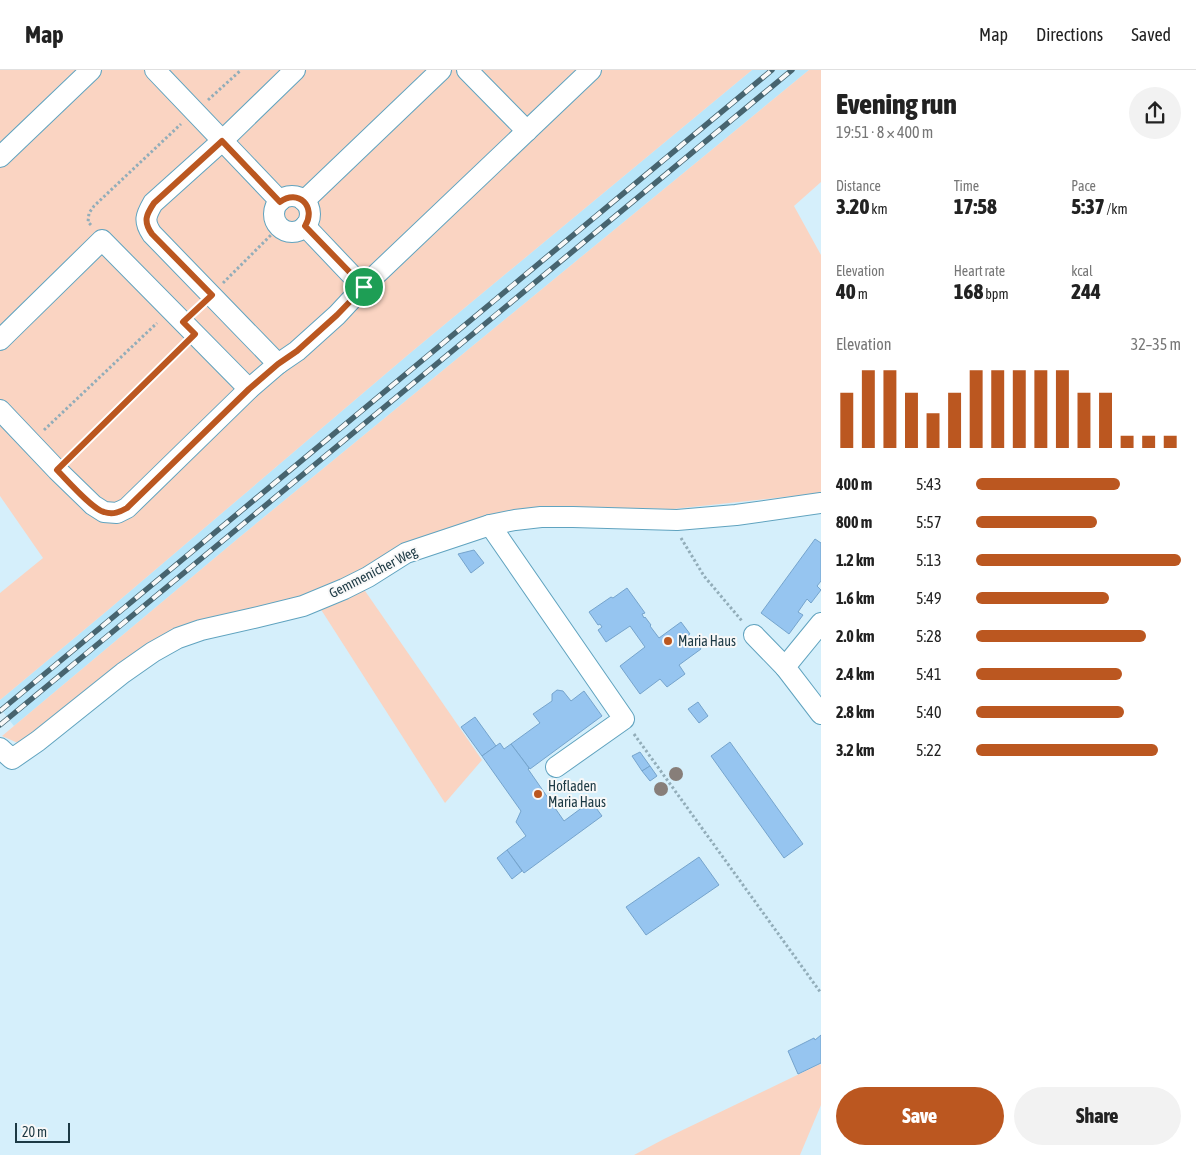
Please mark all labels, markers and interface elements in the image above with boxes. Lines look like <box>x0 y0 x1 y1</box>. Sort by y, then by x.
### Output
text: Map <box>25 21 64 48</box>
text: Map <box>979 24 1008 45</box>
text: Directions <box>1036 24 1103 45</box>
text: Saved <box>1131 24 1171 45</box>
button: share <box>1129 87 1181 139</box>
text: Evening run <box>836 88 957 120</box>
text: 19:51 · 8 × 400 m <box>836 123 933 141</box>
text: Distance <box>836 178 881 194</box>
text: Time <box>954 178 979 194</box>
text: Pace <box>1071 178 1096 194</box>
text: 3.20 <box>836 194 869 218</box>
text: 17:58 <box>954 194 997 218</box>
text: 5:37 <box>1071 194 1105 218</box>
text: km <box>869 201 888 217</box>
text: /km <box>1105 201 1128 217</box>
text: Elevation <box>836 263 885 279</box>
text: Heart rate <box>954 263 1005 279</box>
text: kcal <box>1071 263 1093 279</box>
pin <box>343 266 385 308</box>
icon: arrive <box>350 273 378 301</box>
text: 40 <box>836 279 856 303</box>
text: 168 <box>954 279 983 303</box>
text: 244 <box>1071 279 1101 303</box>
text: m <box>856 286 868 302</box>
text: bpm <box>983 286 1009 302</box>
text: Elevation <box>836 335 891 353</box>
text: 32–35 m <box>1131 335 1181 353</box>
text: 400 m <box>836 475 872 493</box>
text: 5:43 <box>916 475 941 493</box>
text: 800 m <box>836 513 872 531</box>
text: 5:57 <box>916 513 941 531</box>
street label: Gemmenicher Weg <box>326 543 420 601</box>
text: 1.2 km <box>836 551 875 569</box>
text: 5:13 <box>916 551 941 569</box>
text: 1.6 km <box>836 589 875 607</box>
text: 5:49 <box>916 589 941 607</box>
text: 2.0 km <box>836 627 875 645</box>
text: 5:28 <box>916 627 941 645</box>
place label: Maria Haus <box>678 633 736 649</box>
marker: Maria Haus <box>662 635 674 647</box>
text: 2.4 km <box>836 665 875 683</box>
text: 5:41 <box>916 665 941 683</box>
text: 2.8 km <box>836 703 875 721</box>
text: 5:40 <box>916 703 941 721</box>
text: 3.2 km <box>836 741 875 759</box>
text: 5:22 <box>916 741 941 759</box>
place label: Hofladen Maria Haus <box>548 778 606 810</box>
marker: Hofladen Maria Haus <box>532 788 544 800</box>
button: Save <box>836 1087 1004 1145</box>
button: Share <box>1014 1087 1181 1145</box>
scale bar <box>15 1120 70 1143</box>
text: 20 m <box>22 1124 47 1140</box>

